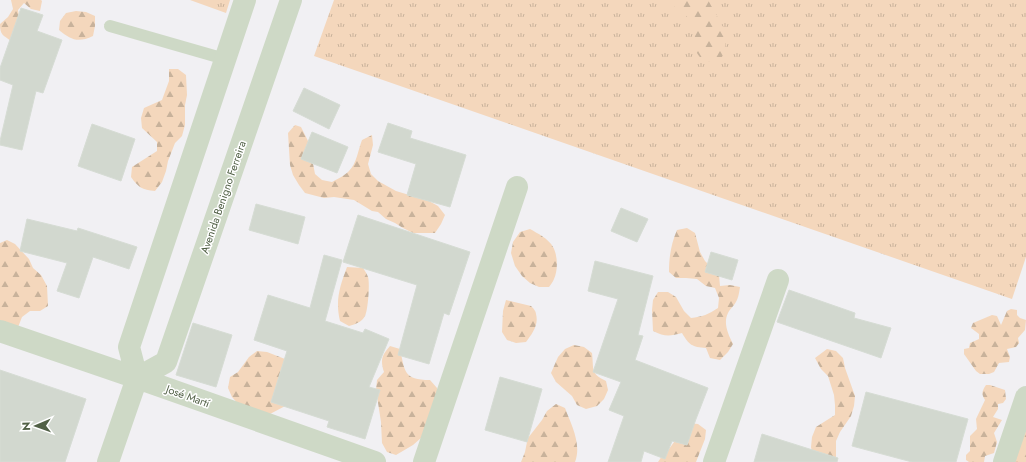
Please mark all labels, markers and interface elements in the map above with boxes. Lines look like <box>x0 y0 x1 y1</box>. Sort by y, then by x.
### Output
street label: Avenida Benigno Ferreira <box>196 139 250 255</box>
street label: José Martí <box>162 380 213 412</box>
north arrow <box>16 406 56 446</box>
text: N <box>18 422 34 431</box>

